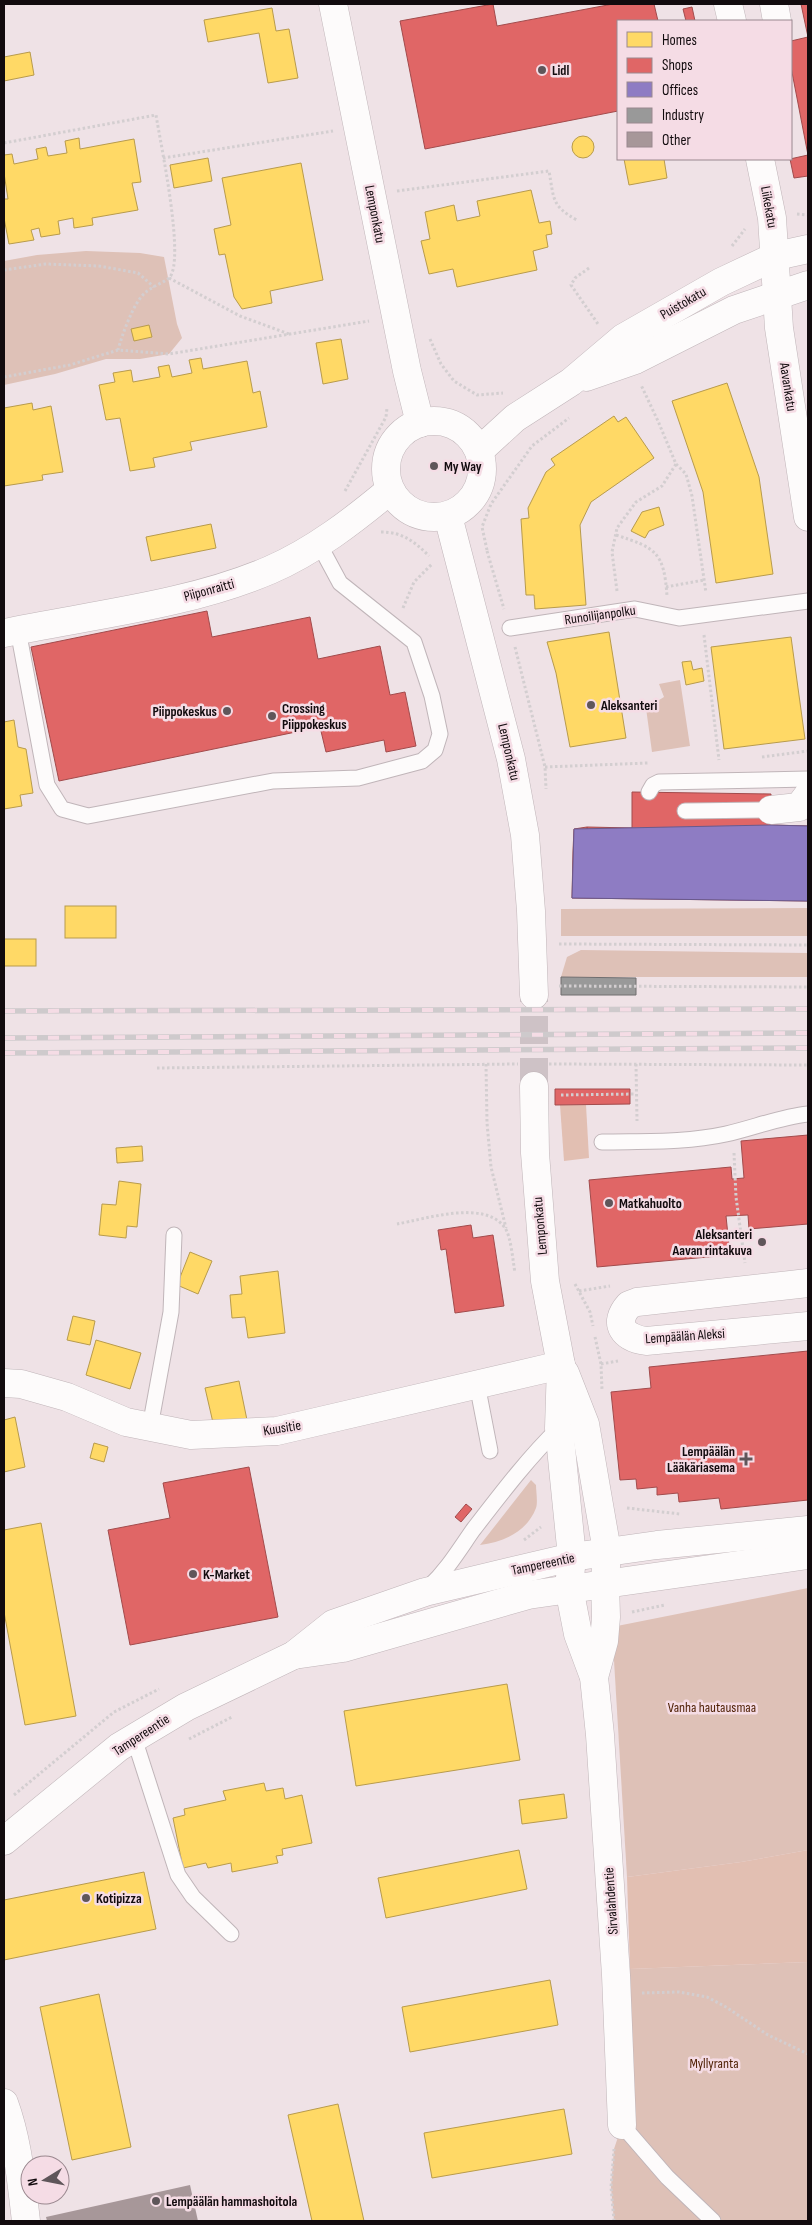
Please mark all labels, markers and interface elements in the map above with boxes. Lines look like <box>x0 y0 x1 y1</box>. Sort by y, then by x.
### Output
legend <box>617 20 792 160</box>
text: Homes <box>662 31 697 50</box>
text: Shops <box>662 56 693 75</box>
place label: Lidl <box>552 62 569 79</box>
marker: Lidl <box>536 64 548 76</box>
text: Offices <box>662 81 698 100</box>
text: Industry <box>662 106 704 125</box>
text: Other <box>662 131 691 150</box>
street label: Lemponkatu <box>361 184 389 244</box>
street label: Liikekatu <box>757 185 781 229</box>
street label: Puistokatu <box>657 283 709 323</box>
street label: Aavankatu <box>776 361 800 413</box>
place label: My Way <box>444 458 482 475</box>
marker: My Way <box>428 460 440 472</box>
street label: Piiponraitti <box>182 575 236 605</box>
street label: Runoilijanpolku <box>563 602 637 628</box>
place label: Aleksanteri <box>600 697 658 714</box>
marker: Aleksanteri <box>585 699 597 711</box>
place label: Crossing Piippokeskus <box>282 700 347 733</box>
place label: Piippokeskus <box>152 703 217 720</box>
marker: Piippokeskus <box>221 705 233 717</box>
marker: Crossing Piippokeskus <box>266 710 278 722</box>
street label: Lemponkatu <box>494 722 524 782</box>
place label: Matkahuolto <box>619 1195 682 1212</box>
street label: Lemponkatu <box>529 1196 551 1256</box>
marker: Matkahuolto <box>603 1197 615 1209</box>
place label: Aleksanteri Aavan rintakuva <box>671 1226 752 1259</box>
marker: Aleksanteri Aavan rintakuva <box>756 1236 768 1248</box>
street label: Lempäälän Aleksi <box>645 1325 725 1347</box>
street label: Kuusitie <box>262 1417 302 1439</box>
place label: Lempäälän Lääkäriasema <box>667 1443 735 1476</box>
marker: Lempäälän Lääkäriasema <box>739 1452 753 1466</box>
street label: Tampereentie <box>510 1549 576 1579</box>
place label: K-Market <box>203 1566 250 1583</box>
marker: K-Market <box>187 1568 199 1580</box>
park label: Vanha hautausmaa <box>668 1699 756 1716</box>
street label: Tampereentie <box>109 1710 173 1760</box>
street label: Sirvalahdentie <box>600 1867 622 1935</box>
place label: Kotipizza <box>96 1890 142 1907</box>
marker: Kotipizza <box>80 1892 92 1904</box>
park label: Myllyranta <box>689 2055 739 2072</box>
north arrow <box>20 2155 70 2205</box>
text: N <box>24 2177 42 2187</box>
place label: Lempäälän hammashoitola <box>166 2193 297 2210</box>
marker: Lempäälän hammashoitola <box>150 2195 162 2207</box>

